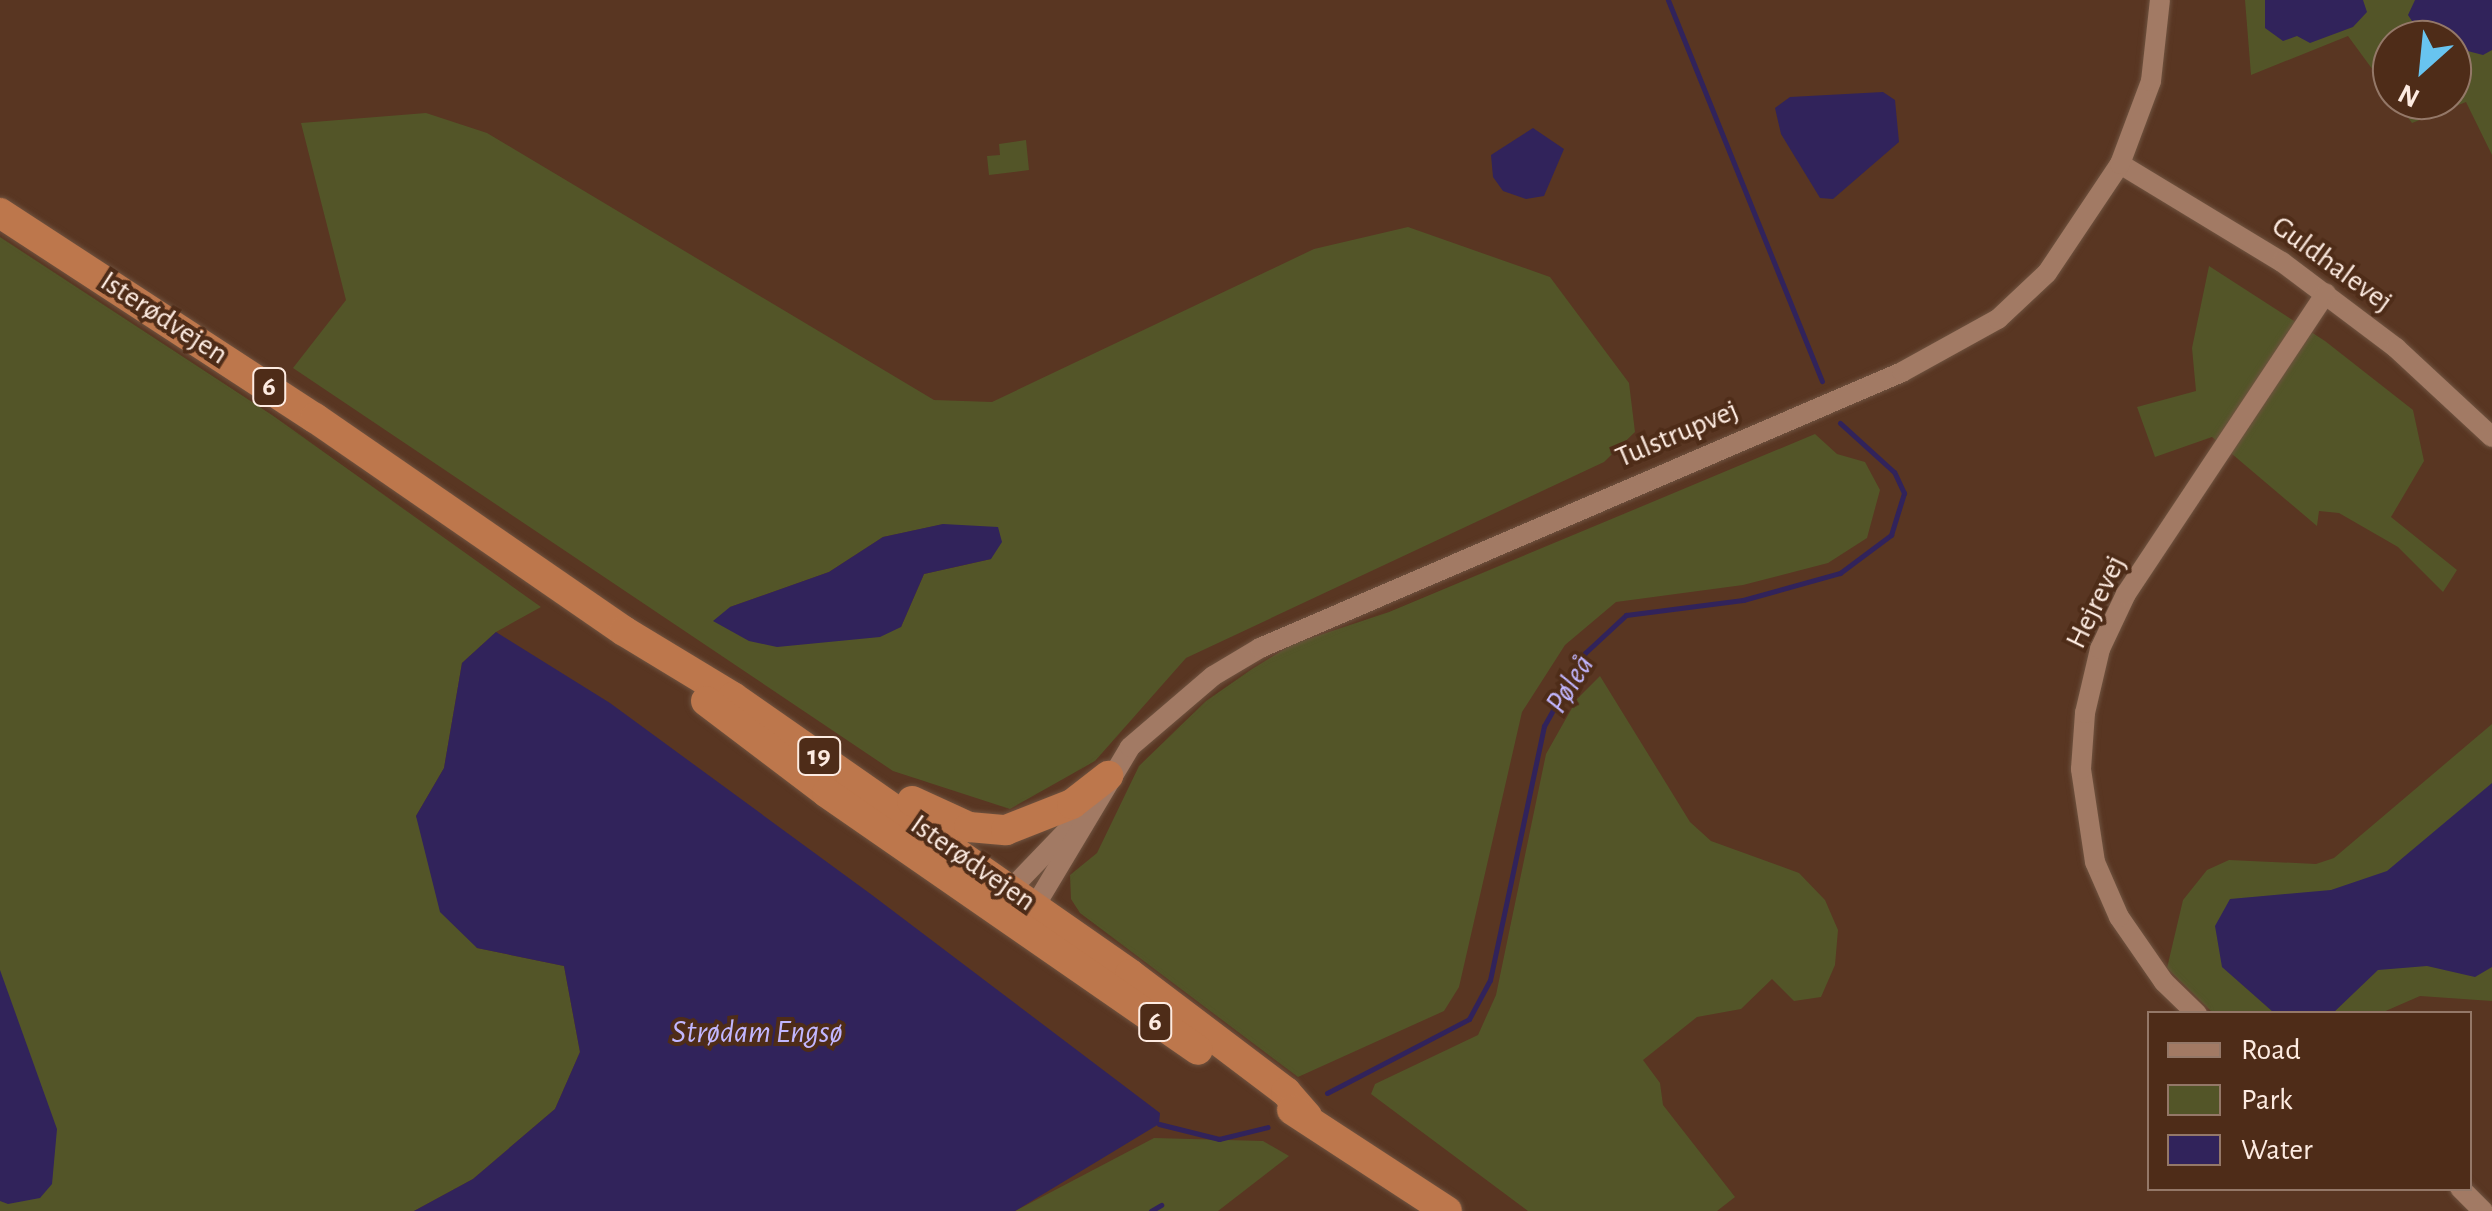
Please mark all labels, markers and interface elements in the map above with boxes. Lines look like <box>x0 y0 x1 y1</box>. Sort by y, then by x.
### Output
north arrow <box>2372 20 2472 120</box>
text: N <box>2394 78 2424 112</box>
street label: Guldhalevej <box>2265 208 2399 320</box>
street label: Isterødvejen <box>93 263 235 373</box>
road number: 6 <box>252 364 286 410</box>
street label: Tulstrupvej <box>1610 392 1744 476</box>
street label: Hejrevej <box>2058 550 2134 654</box>
water label: Pøleå <box>1537 648 1603 720</box>
road number: 19 <box>796 733 842 779</box>
street label: Isterødvejen <box>903 807 1043 919</box>
road number: 6 <box>1138 999 1172 1045</box>
legend <box>2147 1011 2472 1191</box>
water label: Strødam Engsø <box>671 1013 843 1051</box>
text: Road <box>2241 1035 2301 1065</box>
text: Park <box>2241 1085 2293 1115</box>
text: Water <box>2241 1135 2313 1165</box>

